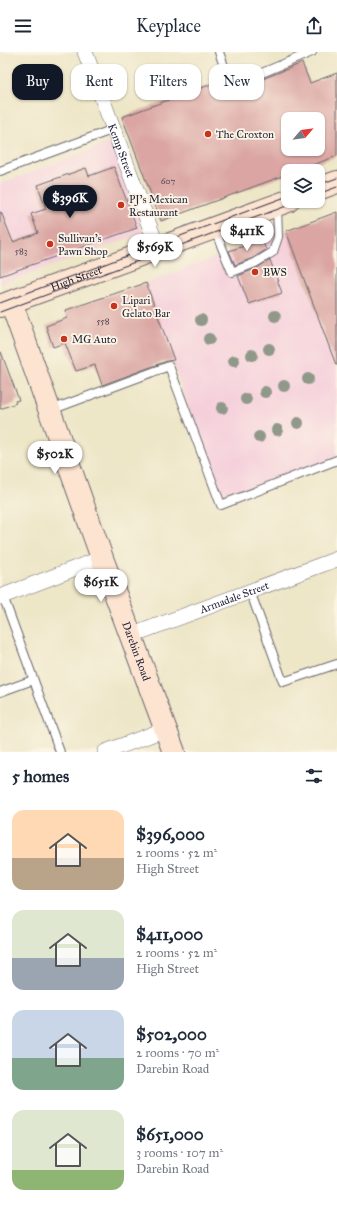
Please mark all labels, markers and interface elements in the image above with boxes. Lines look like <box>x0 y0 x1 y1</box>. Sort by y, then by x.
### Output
icon: menu <box>12 15 34 37</box>
text: Keyplace <box>136 15 201 37</box>
icon: share <box>303 15 325 37</box>
chip: Buy <box>12 64 63 100</box>
chip: Rent <box>71 64 127 100</box>
chip: Filters <box>135 64 201 100</box>
chip: New <box>209 64 264 100</box>
north arrow <box>281 112 325 156</box>
map controls <box>281 112 325 208</box>
street label: Kemp Street <box>106 122 137 179</box>
place label: The Croxton <box>216 128 274 141</box>
marker: The Croxton <box>203 129 213 139</box>
button: layers <box>281 164 325 208</box>
house number: 607 <box>161 175 176 186</box>
pin: $396K <box>42 185 98 219</box>
text: $396K <box>52 190 88 206</box>
place label: PJ's Mexican Restaurant <box>129 193 188 219</box>
marker: PJ's Mexican Restaurant <box>116 200 126 210</box>
pin: $411K <box>219 218 275 252</box>
text: $411K <box>230 223 264 239</box>
place label: Sullivan's Pawn Shop <box>58 232 108 258</box>
pin: $569K <box>127 234 183 268</box>
marker: Sullivan's Pawn Shop <box>45 239 55 249</box>
text: $569K <box>137 239 173 255</box>
house number: 583 <box>15 245 28 256</box>
street label: High Street <box>49 263 104 294</box>
place label: BWS <box>263 266 287 279</box>
marker: BWS <box>250 267 260 277</box>
place label: Lipari Gelato Bar <box>122 294 171 320</box>
marker: Lipari Gelato Bar <box>109 301 119 311</box>
house number: 558 <box>96 315 110 326</box>
place label: MG Auto <box>72 333 117 346</box>
marker: MG Auto <box>59 334 69 344</box>
pin: $502K <box>27 441 83 475</box>
text: $502K <box>36 446 74 462</box>
pin: $651K <box>73 569 129 603</box>
text: $651K <box>84 574 118 590</box>
street label: Armadale Street <box>197 578 271 616</box>
street label: Darebin Road <box>120 620 154 683</box>
icon: filters <box>303 765 325 787</box>
text: 5 homes <box>12 766 69 787</box>
text: $396,000 <box>136 824 205 845</box>
icon: home <box>44 826 92 874</box>
text: 2 rooms · 52 m² <box>136 845 217 861</box>
text: High Street <box>136 861 199 877</box>
text: $411,000 <box>136 924 203 945</box>
icon: home <box>44 926 92 974</box>
text: 2 rooms · 52 m² <box>136 945 217 961</box>
text: High Street <box>136 961 199 977</box>
text: $502,000 <box>136 1024 207 1045</box>
icon: home <box>44 1026 92 1074</box>
text: 2 rooms · 70 m² <box>136 1045 219 1061</box>
text: Darebin Road <box>136 1061 209 1077</box>
text: $651,000 <box>136 1124 204 1145</box>
icon: home <box>44 1126 92 1174</box>
text: 3 rooms · 107 m² <box>136 1145 223 1161</box>
text: Darebin Road <box>136 1161 209 1177</box>

